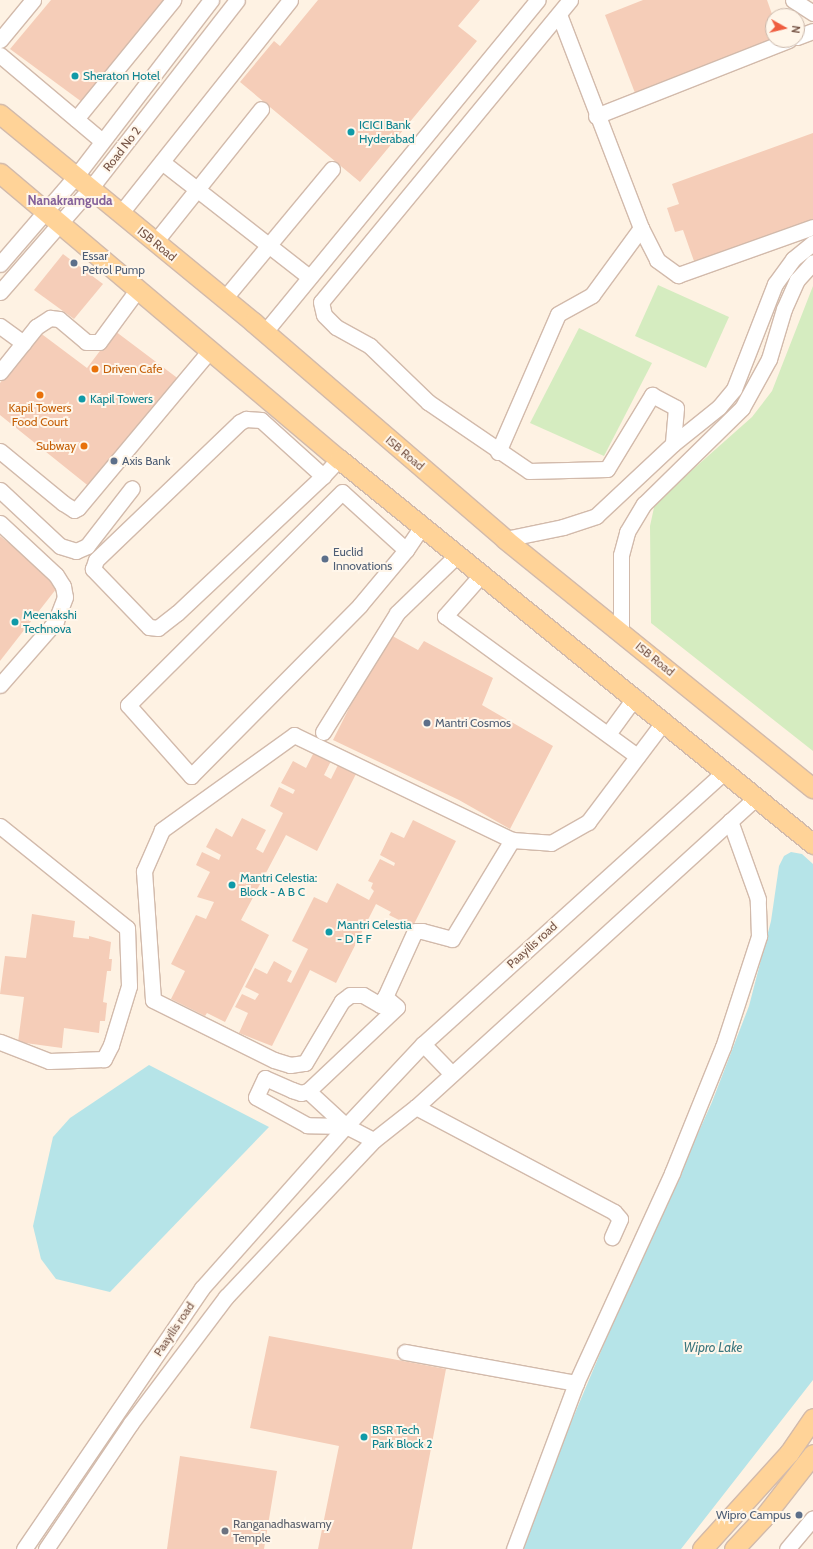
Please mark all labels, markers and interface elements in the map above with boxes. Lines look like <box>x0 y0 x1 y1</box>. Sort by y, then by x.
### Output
north arrow <box>765 8 805 48</box>
text: N <box>788 25 803 34</box>
place label: Sheraton Hotel <box>83 69 160 83</box>
marker: Sheraton Hotel <box>70 71 80 81</box>
place label: ICICI Bank Hyderabad <box>359 118 415 146</box>
street label: Road No 2 <box>100 124 144 174</box>
marker: ICICI Bank Hyderabad <box>346 127 356 137</box>
district label: Nanakramguda <box>27 192 113 208</box>
street label: ISB Road <box>135 224 179 264</box>
place label: Essar Petrol Pump <box>82 249 145 277</box>
marker: Essar Petrol Pump <box>69 258 79 268</box>
place label: Driven Cafe <box>103 362 162 376</box>
marker: Driven Cafe <box>90 364 100 374</box>
marker: Kapil Towers Food Court <box>35 390 45 400</box>
place label: Kapil Towers <box>90 392 153 406</box>
marker: Kapil Towers <box>77 394 87 404</box>
place label: Kapil Towers Food Court <box>9 401 71 429</box>
street label: ISB Road <box>383 433 427 473</box>
place label: Subway <box>36 439 76 453</box>
marker: Subway <box>79 441 89 451</box>
place label: Axis Bank <box>122 454 170 468</box>
marker: Axis Bank <box>109 456 119 466</box>
place label: Euclid Innovations <box>333 545 392 573</box>
marker: Euclid Innovations <box>320 554 330 564</box>
place label: Meenakshi Technova <box>23 608 77 636</box>
marker: Meenakshi Technova <box>10 617 20 627</box>
street label: ISB Road <box>633 639 677 679</box>
place label: Mantri Cosmos <box>435 716 511 730</box>
marker: Mantri Cosmos <box>422 718 432 728</box>
place label: Mantri Celestia: Block - A B C <box>240 871 317 899</box>
marker: Mantri Celestia: Block - A B C <box>227 880 237 890</box>
place label: Mantri Celestia - D E F <box>337 918 412 946</box>
street label: Paayilis road <box>504 919 560 971</box>
marker: Mantri Celestia - D E F <box>324 927 334 937</box>
street label: Paayilis road <box>151 1299 197 1359</box>
water label: Wipro Lake <box>683 1339 743 1355</box>
place label: BSR Tech Park Block 2 <box>372 1423 433 1451</box>
marker: BSR Tech Park Block 2 <box>359 1432 369 1442</box>
place label: Wipro Campus <box>716 1508 791 1522</box>
marker: Wipro Campus <box>794 1510 804 1520</box>
place label: Ranganadhaswamy Temple <box>233 1517 332 1545</box>
marker: Ranganadhaswamy Temple <box>220 1526 230 1536</box>

